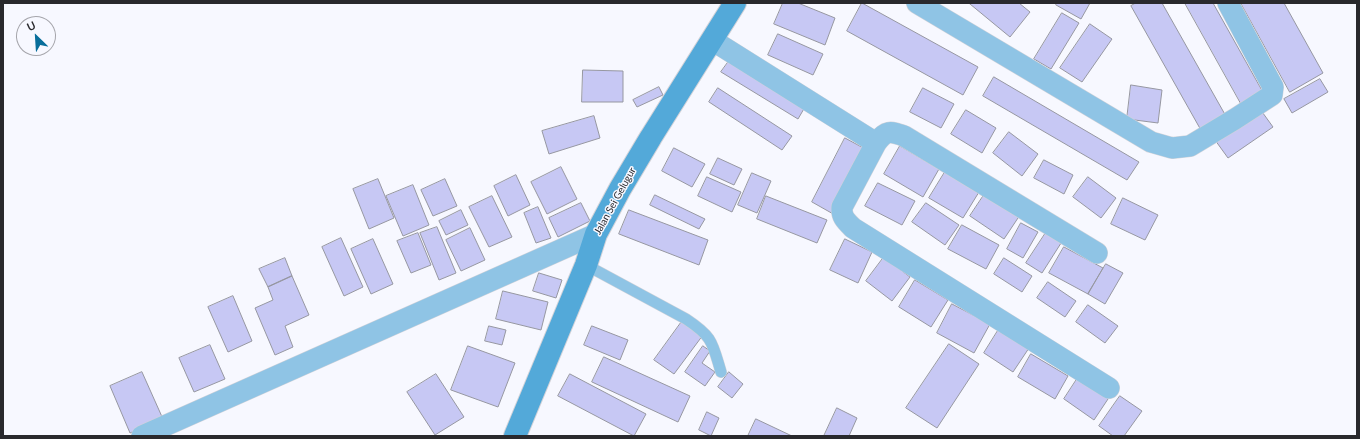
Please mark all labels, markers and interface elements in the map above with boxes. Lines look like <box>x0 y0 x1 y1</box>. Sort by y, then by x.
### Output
north arrow <box>16 16 56 56</box>
text: U <box>25 18 38 33</box>
street label: Jalan Sei Gelugur <box>592 165 638 237</box>

